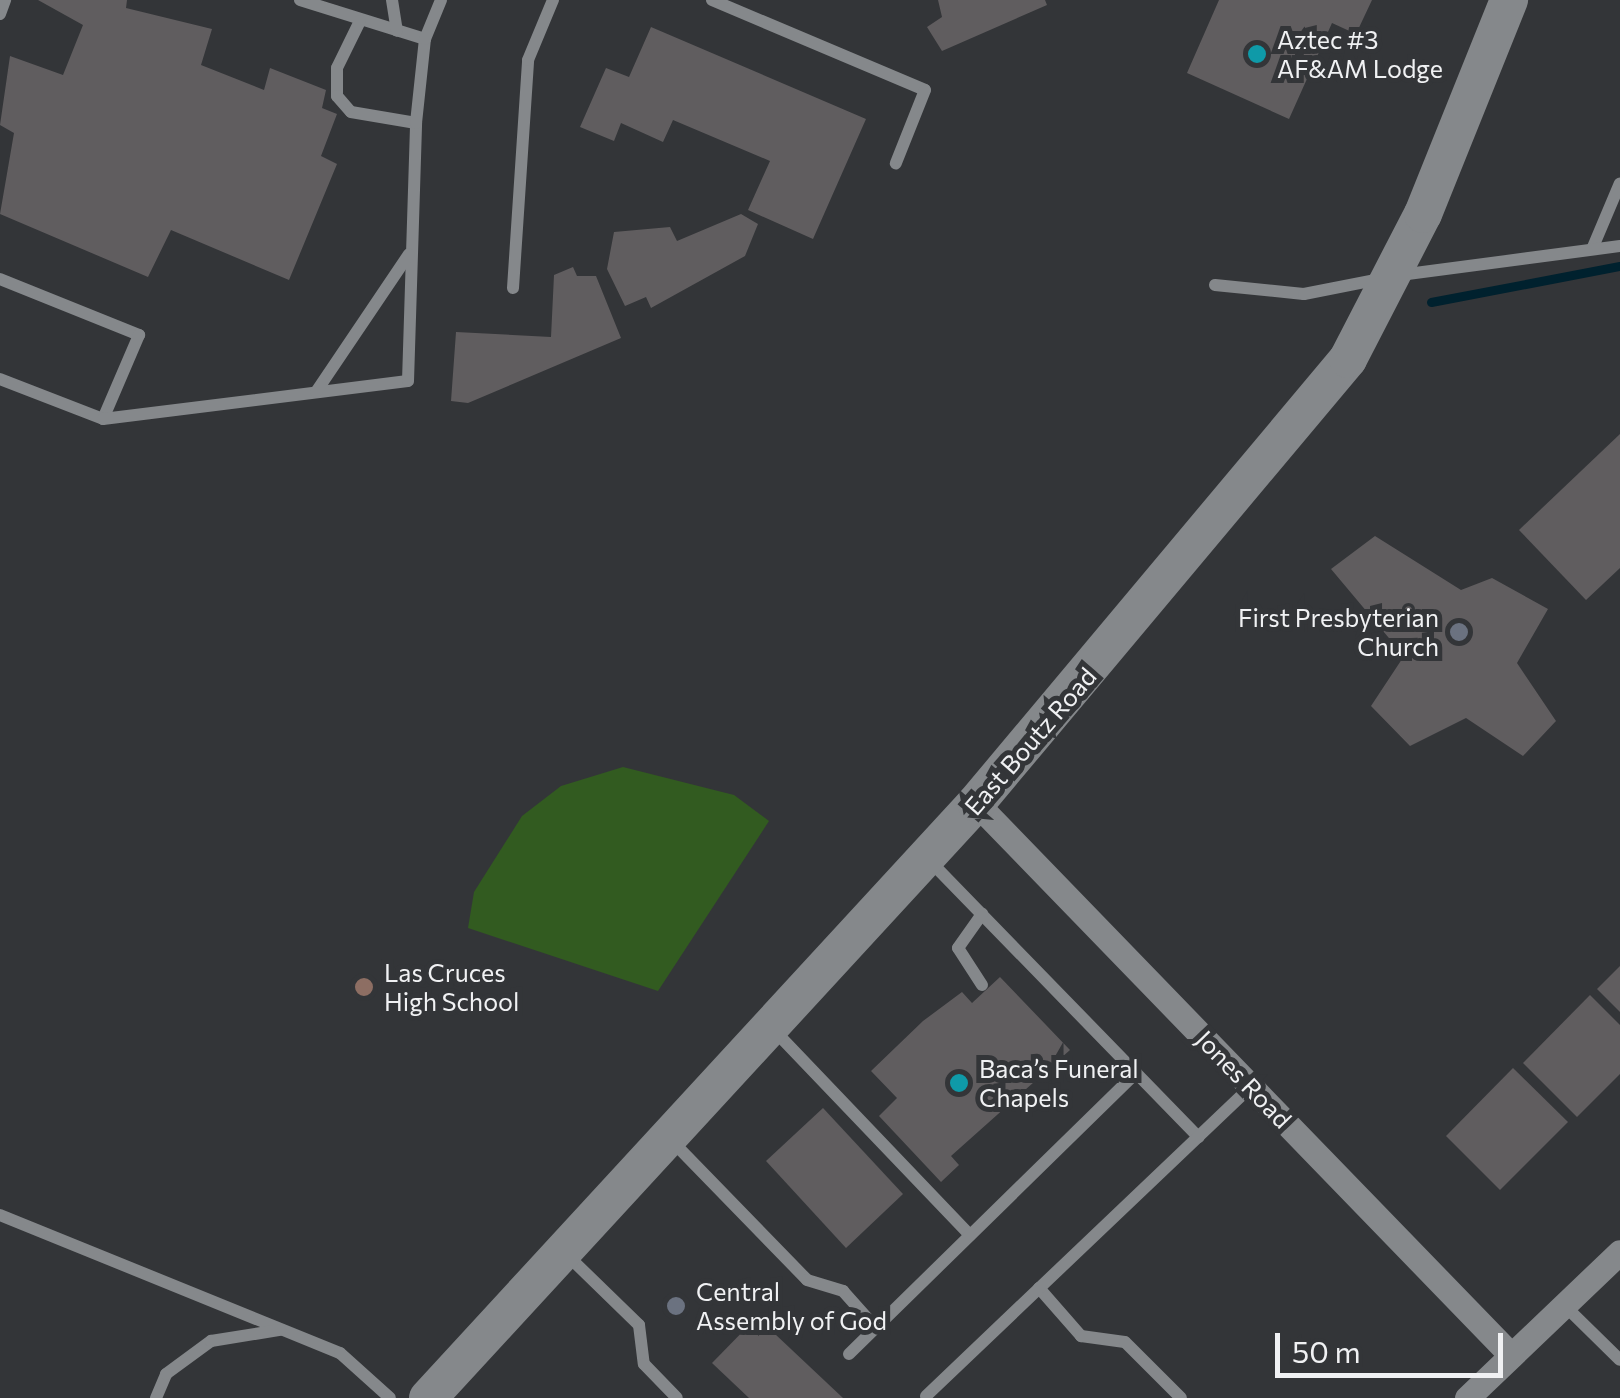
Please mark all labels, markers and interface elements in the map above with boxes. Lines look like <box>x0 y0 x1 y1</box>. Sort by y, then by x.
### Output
place label: Aztec #3 AF&AM Lodge <box>1277 25 1443 84</box>
marker: Aztec #3 AF&AM Lodge <box>1246 43 1268 65</box>
place label: First Presbyterian Church <box>1238 603 1439 662</box>
marker: First Presbyterian Church <box>1448 621 1470 643</box>
street label: East Boutz Road <box>958 661 1102 821</box>
place label: Las Cruces High School <box>384 958 519 1017</box>
marker: Las Cruces High School <box>353 976 375 998</box>
street label: Jones Road <box>1190 1024 1298 1134</box>
place label: Baca’s Funeral Chapels <box>979 1054 1139 1113</box>
marker: Baca’s Funeral Chapels <box>948 1072 970 1094</box>
place label: Central Assembly of God <box>696 1277 887 1336</box>
marker: Central Assembly of God <box>665 1295 687 1317</box>
scale bar <box>1280 1313 1508 1375</box>
text: 50 m <box>1292 1332 1361 1369</box>

